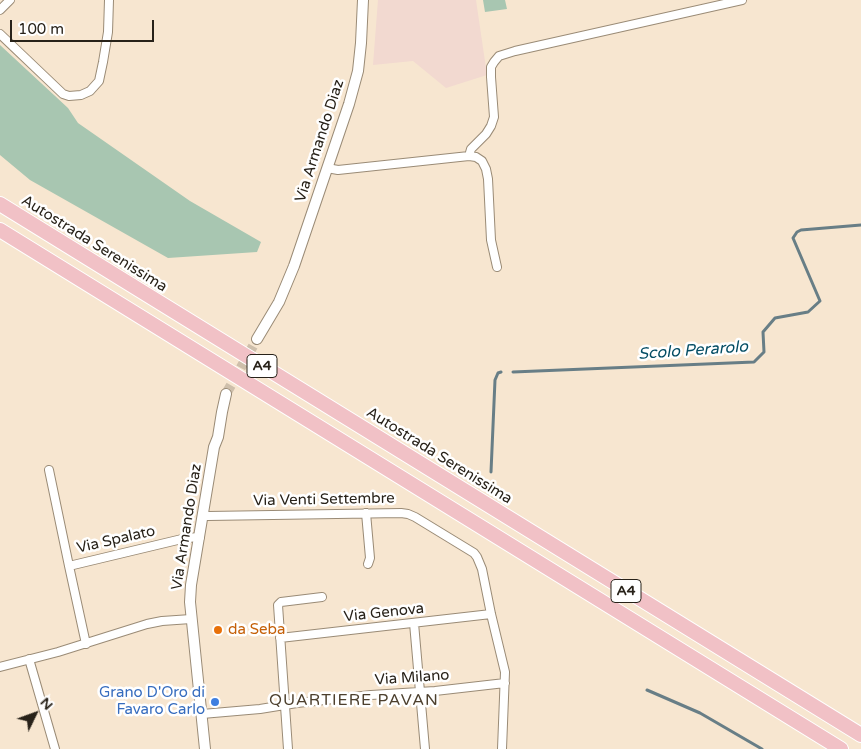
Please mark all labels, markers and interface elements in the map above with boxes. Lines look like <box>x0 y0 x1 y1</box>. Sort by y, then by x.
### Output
scale bar <box>12 10 156 42</box>
text: 100 m <box>18 20 64 38</box>
street label: Via Armando Diaz <box>292 77 348 205</box>
street label: Autostrada Serenissima <box>18 192 170 296</box>
water label: Scolo Perarolo <box>637 338 749 364</box>
road number: A4 <box>247 354 277 378</box>
street label: Autostrada Serenissima <box>363 404 515 508</box>
street label: Via Armando Diaz <box>168 463 206 591</box>
street label: Via Venti Settembre <box>253 490 395 510</box>
street label: Via Spalato <box>75 522 157 558</box>
road number: A4 <box>611 580 641 602</box>
street label: Via Genova <box>343 600 425 626</box>
place label: da Seba <box>228 621 285 639</box>
marker: da Seba <box>212 624 224 636</box>
street label: Via Milano <box>374 666 450 690</box>
place label: Grano D'Oro di Favaro Carlo <box>99 684 205 719</box>
north arrow <box>10 689 60 739</box>
district label: QUARTIERE PAVAN <box>267 691 441 711</box>
text: N <box>36 694 57 713</box>
marker: Grano D'Oro di Favaro Carlo <box>209 696 221 708</box>

